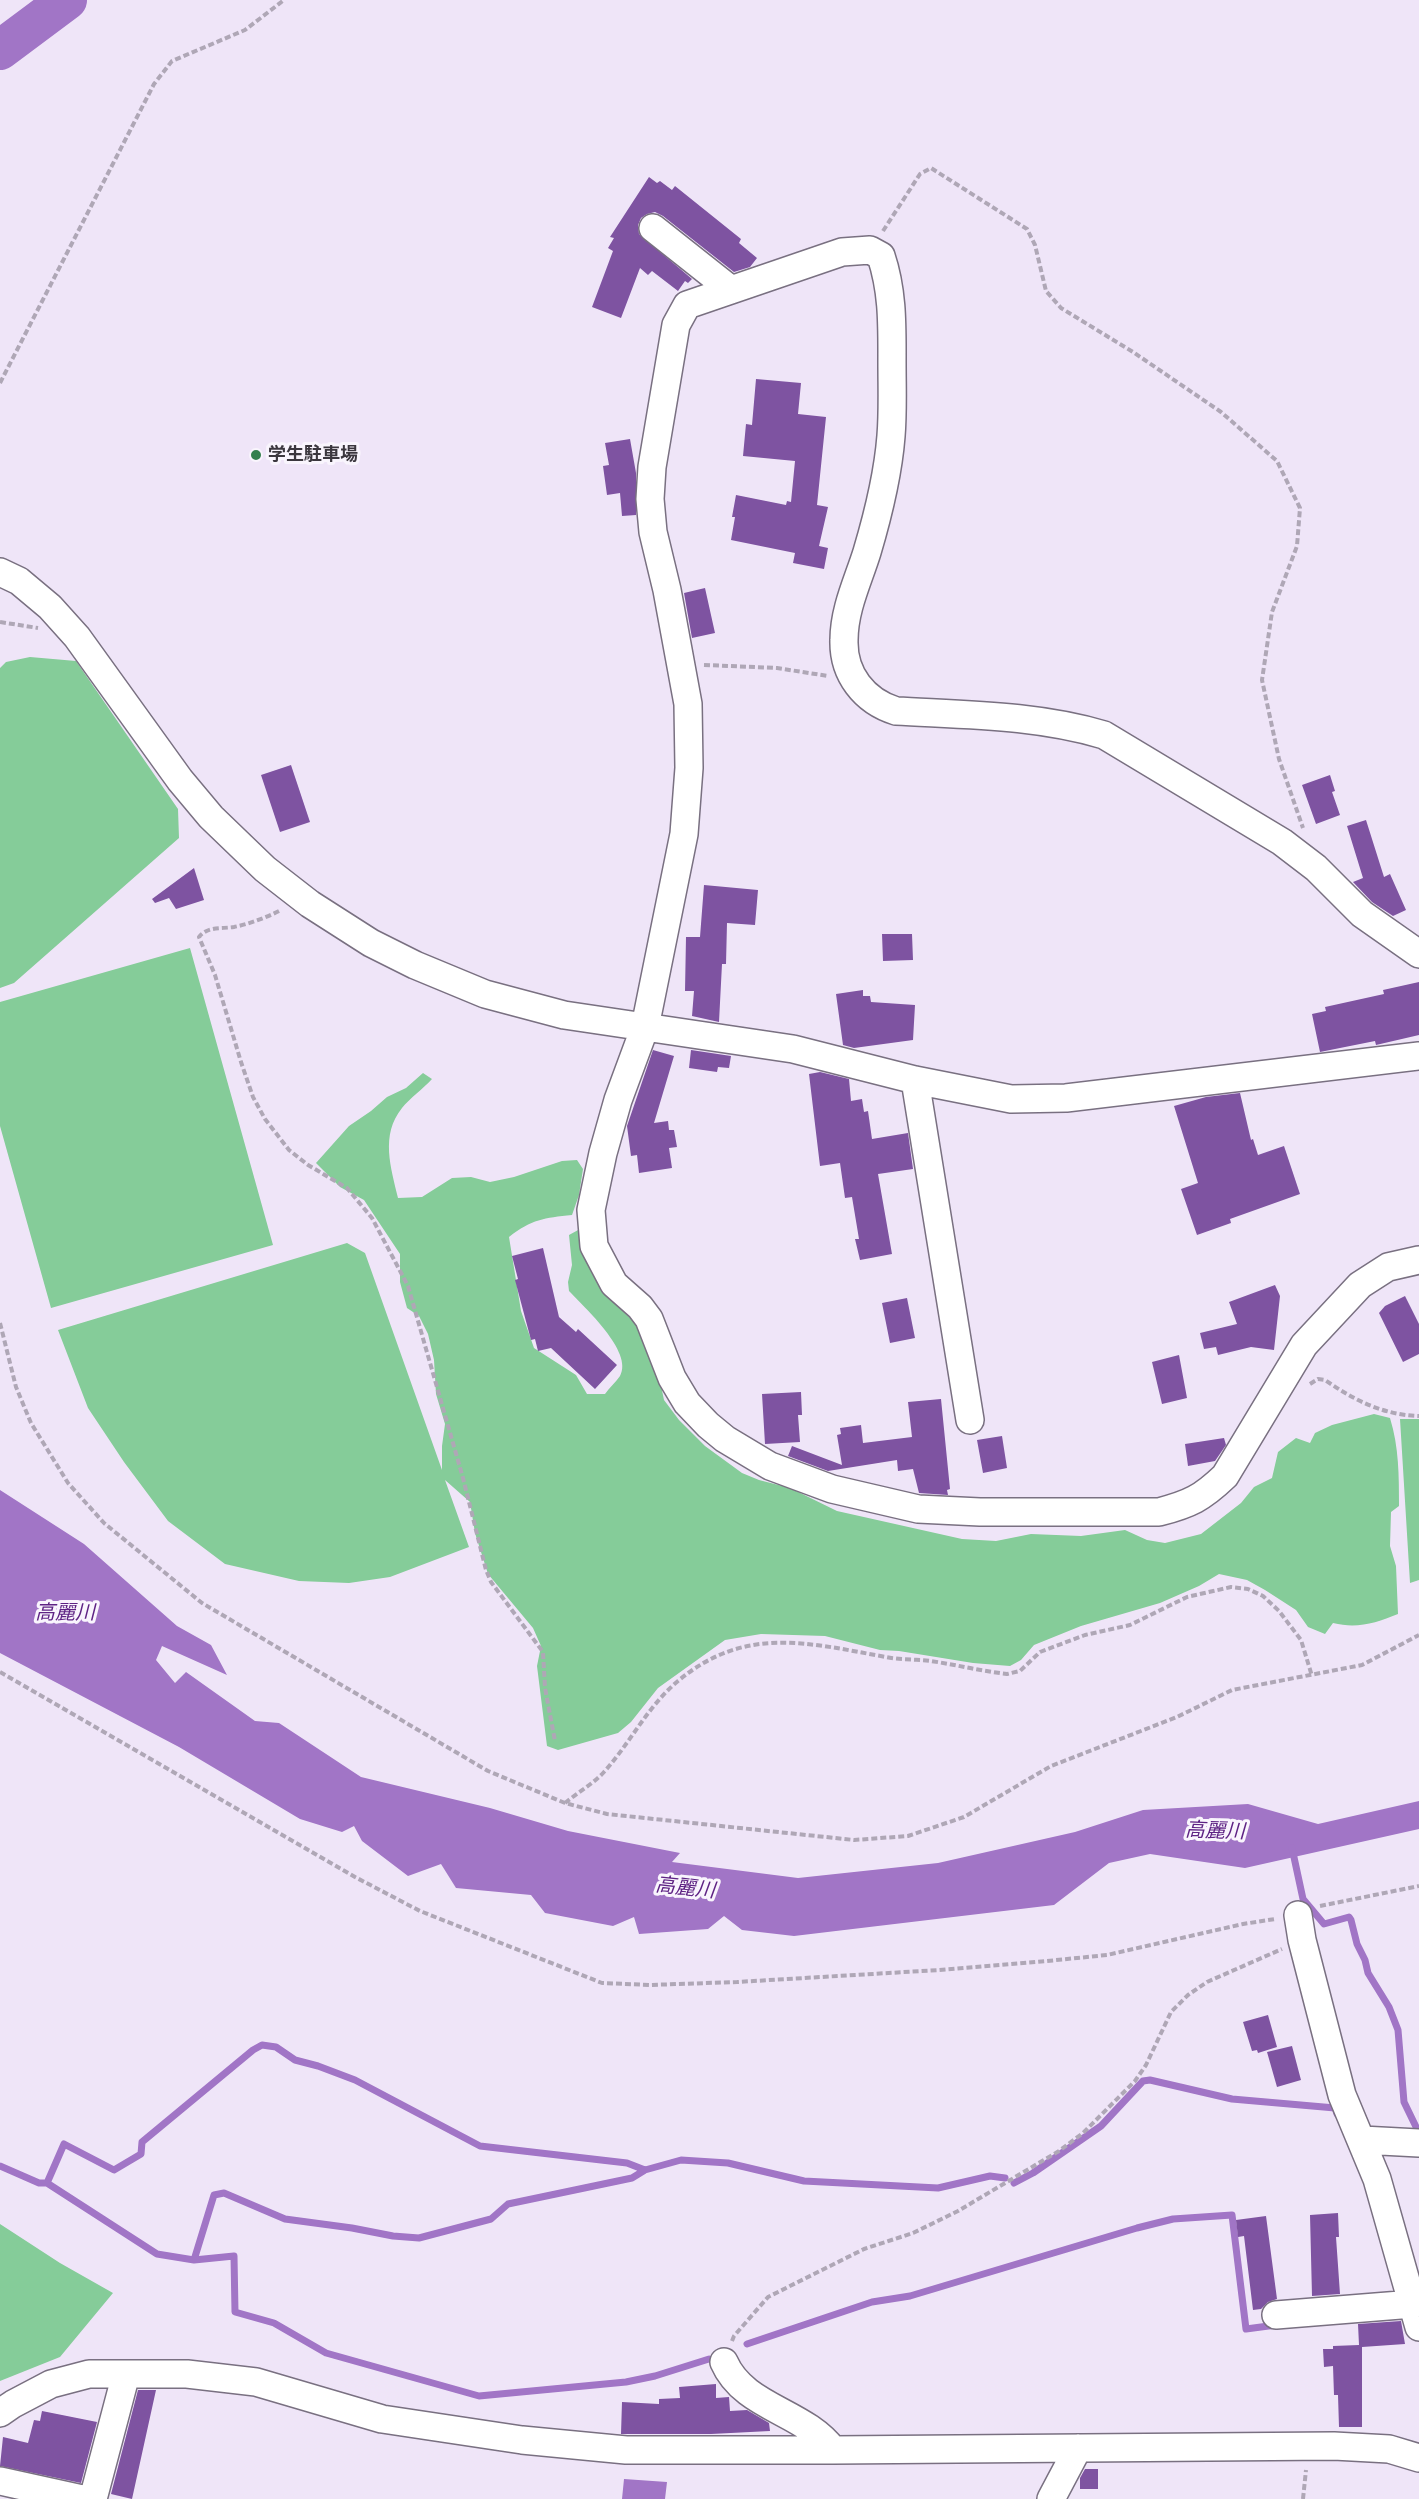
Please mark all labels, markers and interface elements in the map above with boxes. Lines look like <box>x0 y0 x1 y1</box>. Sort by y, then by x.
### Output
place label: 学生駐車場 <box>268 444 358 466</box>
marker: 学生駐車場 <box>249 448 263 462</box>
water label: 高麗川 <box>35 1602 95 1626</box>
water label: 高麗川 <box>1185 1819 1245 1845</box>
water label: 高麗川 <box>654 1874 716 1904</box>

